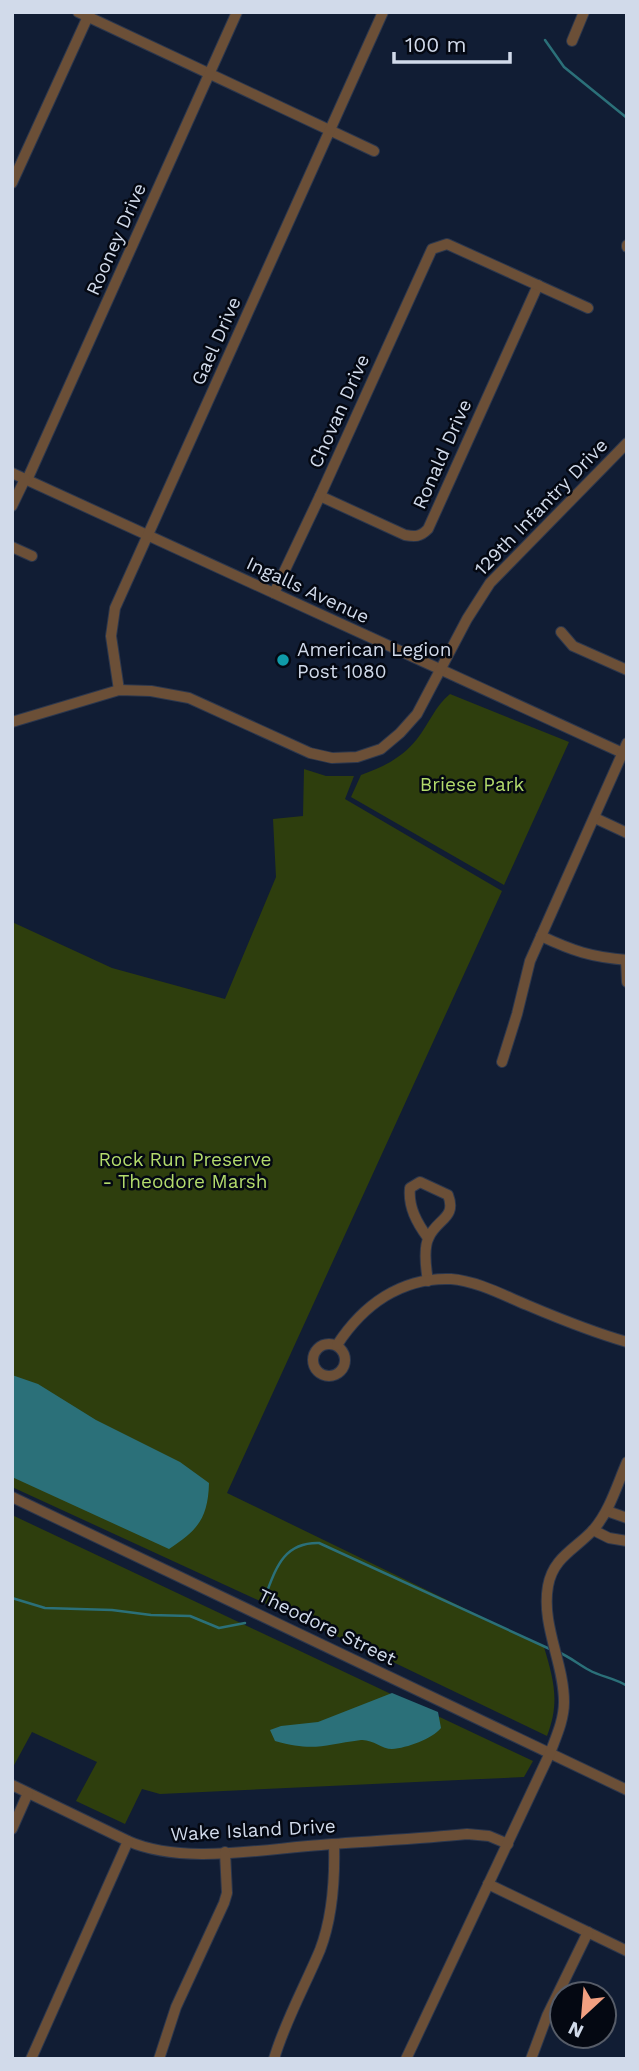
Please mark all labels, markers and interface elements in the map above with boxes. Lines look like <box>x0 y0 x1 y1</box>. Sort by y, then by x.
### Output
scale bar <box>394 21 510 65</box>
text: 100 m <box>405 32 467 57</box>
street label: Rooney Drive <box>81 179 151 299</box>
street label: Gael Drive <box>186 293 246 389</box>
street label: Chovan Drive <box>304 351 374 471</box>
street label: Ronald Drive <box>408 396 476 512</box>
street label: 129th Infantry Drive <box>470 434 612 580</box>
street label: Ingalls Avenue <box>243 552 373 628</box>
place label: American Legion Post 1080 <box>297 638 451 683</box>
marker: American Legion Post 1080 <box>275 652 291 668</box>
park label: Briese Park <box>420 773 524 796</box>
park label: Rock Run Preserve - Theodore Marsh <box>98 1148 272 1193</box>
street label: Theodore Street <box>254 1584 400 1670</box>
street label: Wake Island Drive <box>170 1814 336 1846</box>
north arrow <box>548 1980 618 2050</box>
text: N <box>564 2016 587 2043</box>

